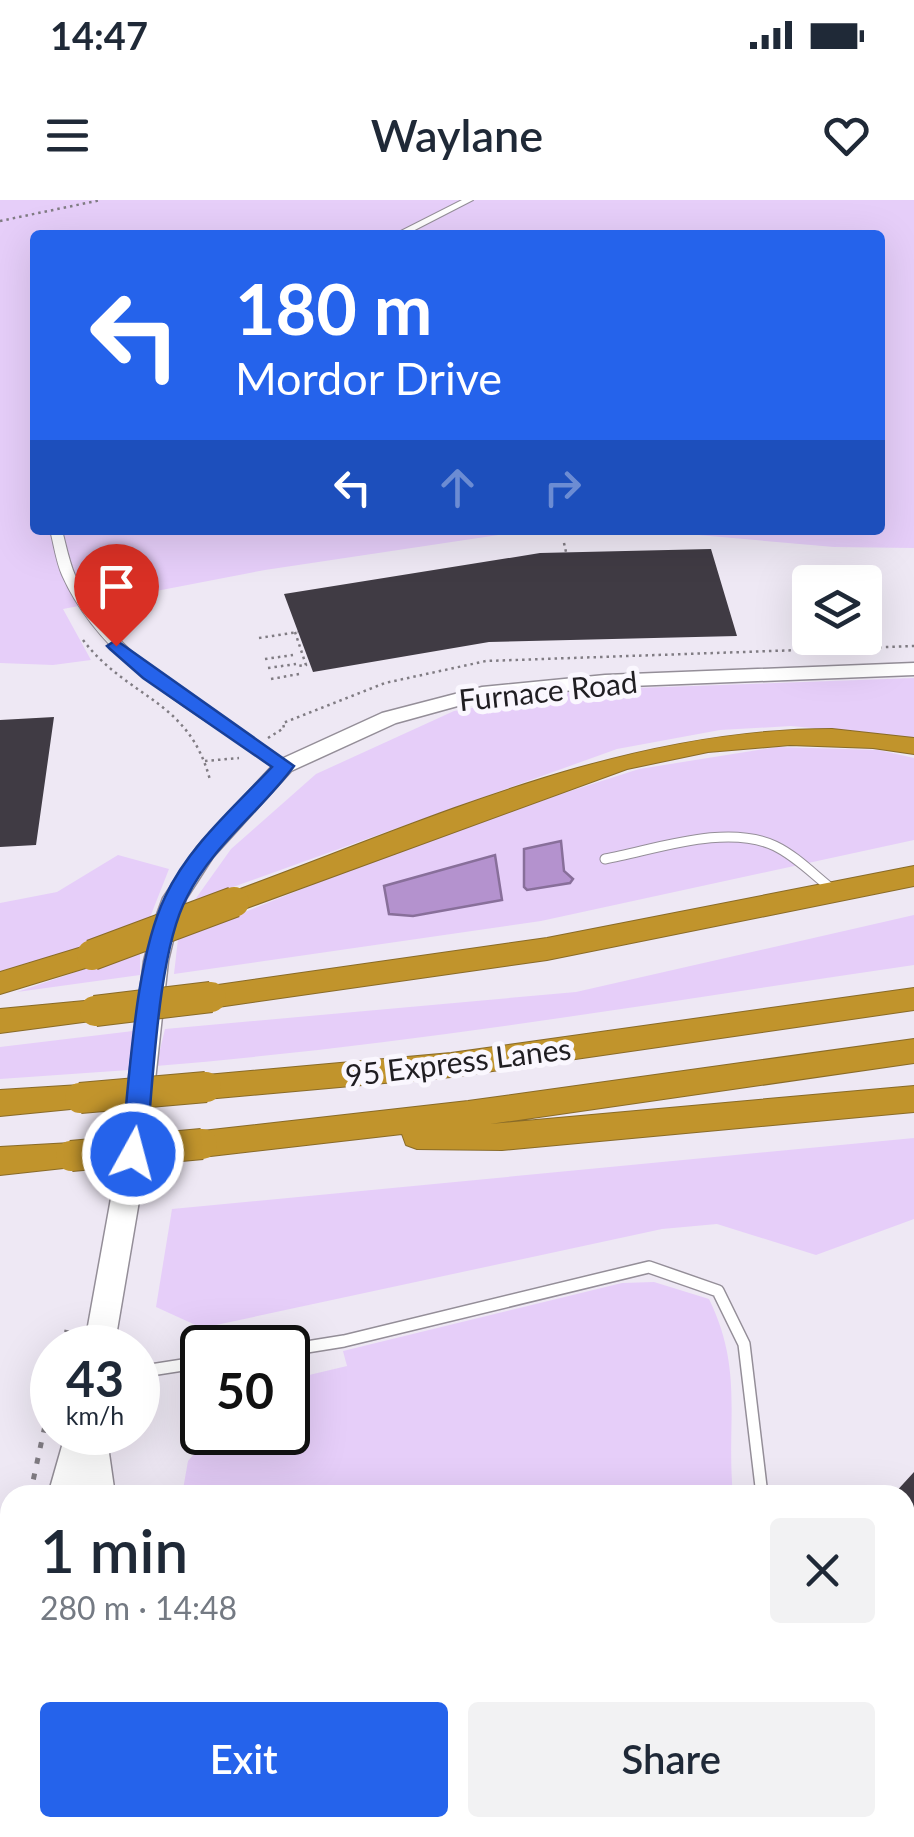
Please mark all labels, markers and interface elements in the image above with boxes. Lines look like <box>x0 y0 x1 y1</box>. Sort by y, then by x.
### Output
text: 14:47 <box>50 12 148 58</box>
icon: menu <box>40 108 95 163</box>
text: Waylane <box>371 108 543 162</box>
icon: heart <box>819 108 874 163</box>
text: 180 m <box>235 266 432 350</box>
icon: left <box>70 270 200 400</box>
text: Mordor Drive <box>235 351 502 405</box>
icon: left <box>325 460 380 515</box>
icon: ahead <box>430 460 485 515</box>
icon: right <box>535 460 590 515</box>
pin <box>74 544 159 647</box>
icon: arrive <box>89 559 144 614</box>
map controls <box>792 565 882 655</box>
button: layers <box>792 565 882 655</box>
street label: Furnace Road <box>457 663 639 717</box>
street label: 95 Express Lanes <box>343 1029 573 1093</box>
position arrow <box>81 1102 185 1206</box>
speed limit sign: 50 <box>180 1325 310 1455</box>
text: 43 <box>66 1348 124 1408</box>
text: km/h <box>66 1400 124 1430</box>
text: 1 min <box>40 1514 188 1586</box>
button: close <box>770 1518 875 1623</box>
text: 280 m · 14:48 <box>40 1588 237 1627</box>
button: Exit <box>40 1702 448 1817</box>
button: Share <box>468 1702 875 1817</box>

